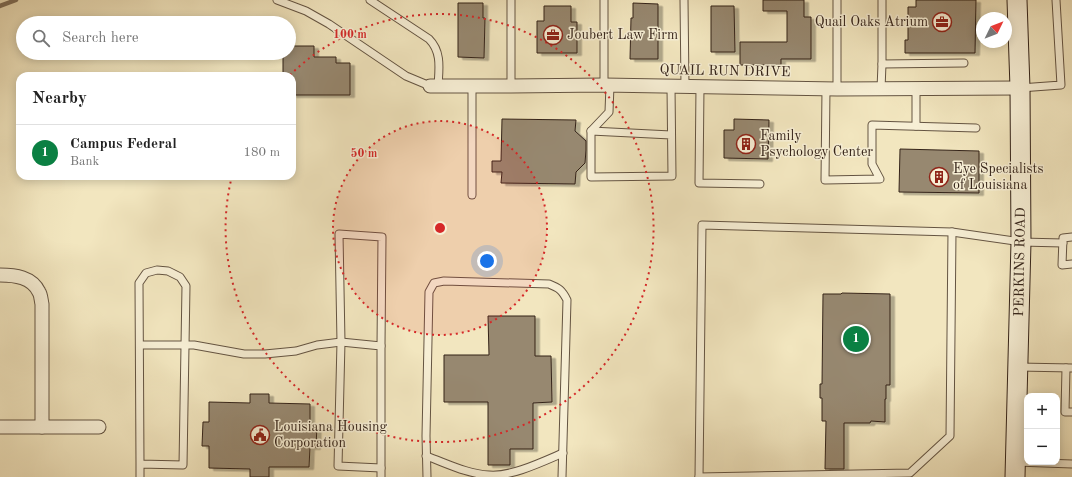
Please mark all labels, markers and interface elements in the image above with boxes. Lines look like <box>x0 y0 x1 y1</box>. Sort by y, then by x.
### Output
office icon: Quail Oaks Atrium <box>931 11 953 33</box>
north arrow <box>976 12 1012 48</box>
place label: Quail Oaks Atrium <box>815 15 928 29</box>
search box <box>16 16 296 60</box>
office icon: Joubert Law Firm <box>542 24 564 46</box>
icon: search <box>30 27 52 49</box>
place label: Joubert Law Firm <box>567 28 678 42</box>
text: 100 m <box>333 29 367 41</box>
text: Search here <box>62 31 139 46</box>
street label: QUAIL RUN DRIVE <box>659 63 791 79</box>
text: Nearby <box>32 90 87 107</box>
place label: Family Psychology Center <box>760 129 873 159</box>
building icon: Family Psychology Center <box>735 133 757 155</box>
text: Campus Federal <box>70 137 177 152</box>
text: 1 <box>41 146 49 159</box>
text: 180 m <box>243 146 280 159</box>
text: 50 m <box>351 147 378 160</box>
text: Bank <box>70 155 99 168</box>
place label: Eye Specialists of Louisiana <box>953 162 1044 192</box>
building icon: Eye Specialists of Louisiana <box>928 166 950 188</box>
street label: PERKINS ROAD <box>1012 207 1028 317</box>
centre of rings <box>433 221 447 235</box>
your location <box>477 251 497 271</box>
pin: 1 <box>843 324 869 354</box>
map controls <box>1024 393 1060 465</box>
button: + <box>1024 393 1060 429</box>
place label: Louisiana Housing Corporation <box>274 420 388 450</box>
public building icon: Louisiana Housing Corporation <box>249 424 271 446</box>
button: − <box>1024 429 1060 465</box>

